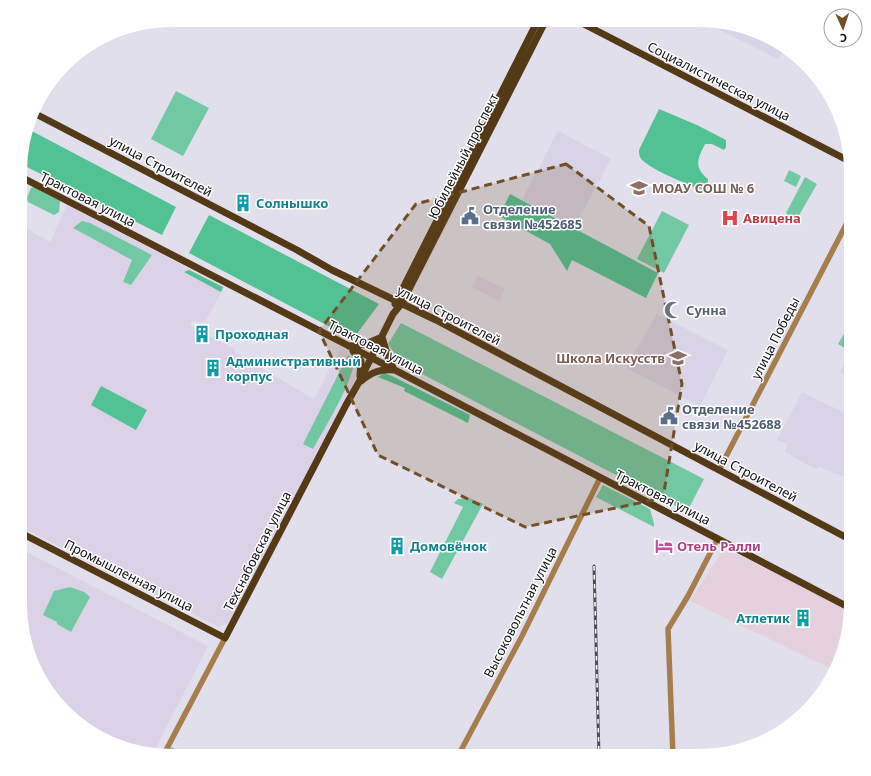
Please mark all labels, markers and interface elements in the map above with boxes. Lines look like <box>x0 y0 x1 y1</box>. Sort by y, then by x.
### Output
north arrow <box>823 8 863 48</box>
text: С <box>840 31 847 46</box>
street label: Социалистическая улица <box>644 37 794 125</box>
street label: Юбилейный проспект <box>423 90 503 222</box>
street label: улица Строителей <box>106 131 216 201</box>
street label: Трактовая улица <box>37 167 139 231</box>
school or university icon: МОАУ СОШ № 6 <box>629 178 649 198</box>
place label: МОАУ СОШ № 6 <box>652 179 754 197</box>
building icon: Солнышко <box>233 193 253 213</box>
place label: Солнышко <box>256 194 328 212</box>
place label: Отделение связи №452685 <box>483 200 582 233</box>
public building icon: Отделение связи №452685 <box>460 206 480 226</box>
hospital icon: Авицена <box>720 208 740 228</box>
place label: Авицена <box>743 209 801 227</box>
street label: улица Строителей <box>394 281 504 349</box>
street label: улица Победы <box>747 294 803 382</box>
mosque icon: Сунна <box>663 300 683 320</box>
place label: Сунна <box>686 301 727 319</box>
street label: Трактовая улица <box>325 315 427 379</box>
building icon: Проходная <box>192 324 212 344</box>
place label: Проходная <box>215 325 289 343</box>
school or university icon: Школа Искусств <box>668 348 688 368</box>
place label: Школа Искусств <box>556 349 665 367</box>
place label: Административный корпус <box>226 352 361 385</box>
building icon: Административный корпус <box>203 358 223 378</box>
place label: Отделение связи №452688 <box>682 400 781 433</box>
public building icon: Отделение связи №452688 <box>659 406 679 426</box>
street label: улица Строителей <box>691 436 801 506</box>
street label: Трактовая улица <box>612 465 714 529</box>
street label: Техснабовская улица <box>219 488 295 614</box>
street label: Промышленная улица <box>61 535 197 615</box>
building icon: Домовёнок <box>387 536 407 556</box>
hotel icon: Отель Ралли <box>654 536 674 556</box>
place label: Домовёнок <box>410 537 487 555</box>
place label: Отель Ралли <box>677 537 761 555</box>
street label: Высоковольтная улица <box>479 543 561 681</box>
building icon: Атлетик <box>793 608 813 628</box>
place label: Атлетик <box>736 609 790 627</box>

